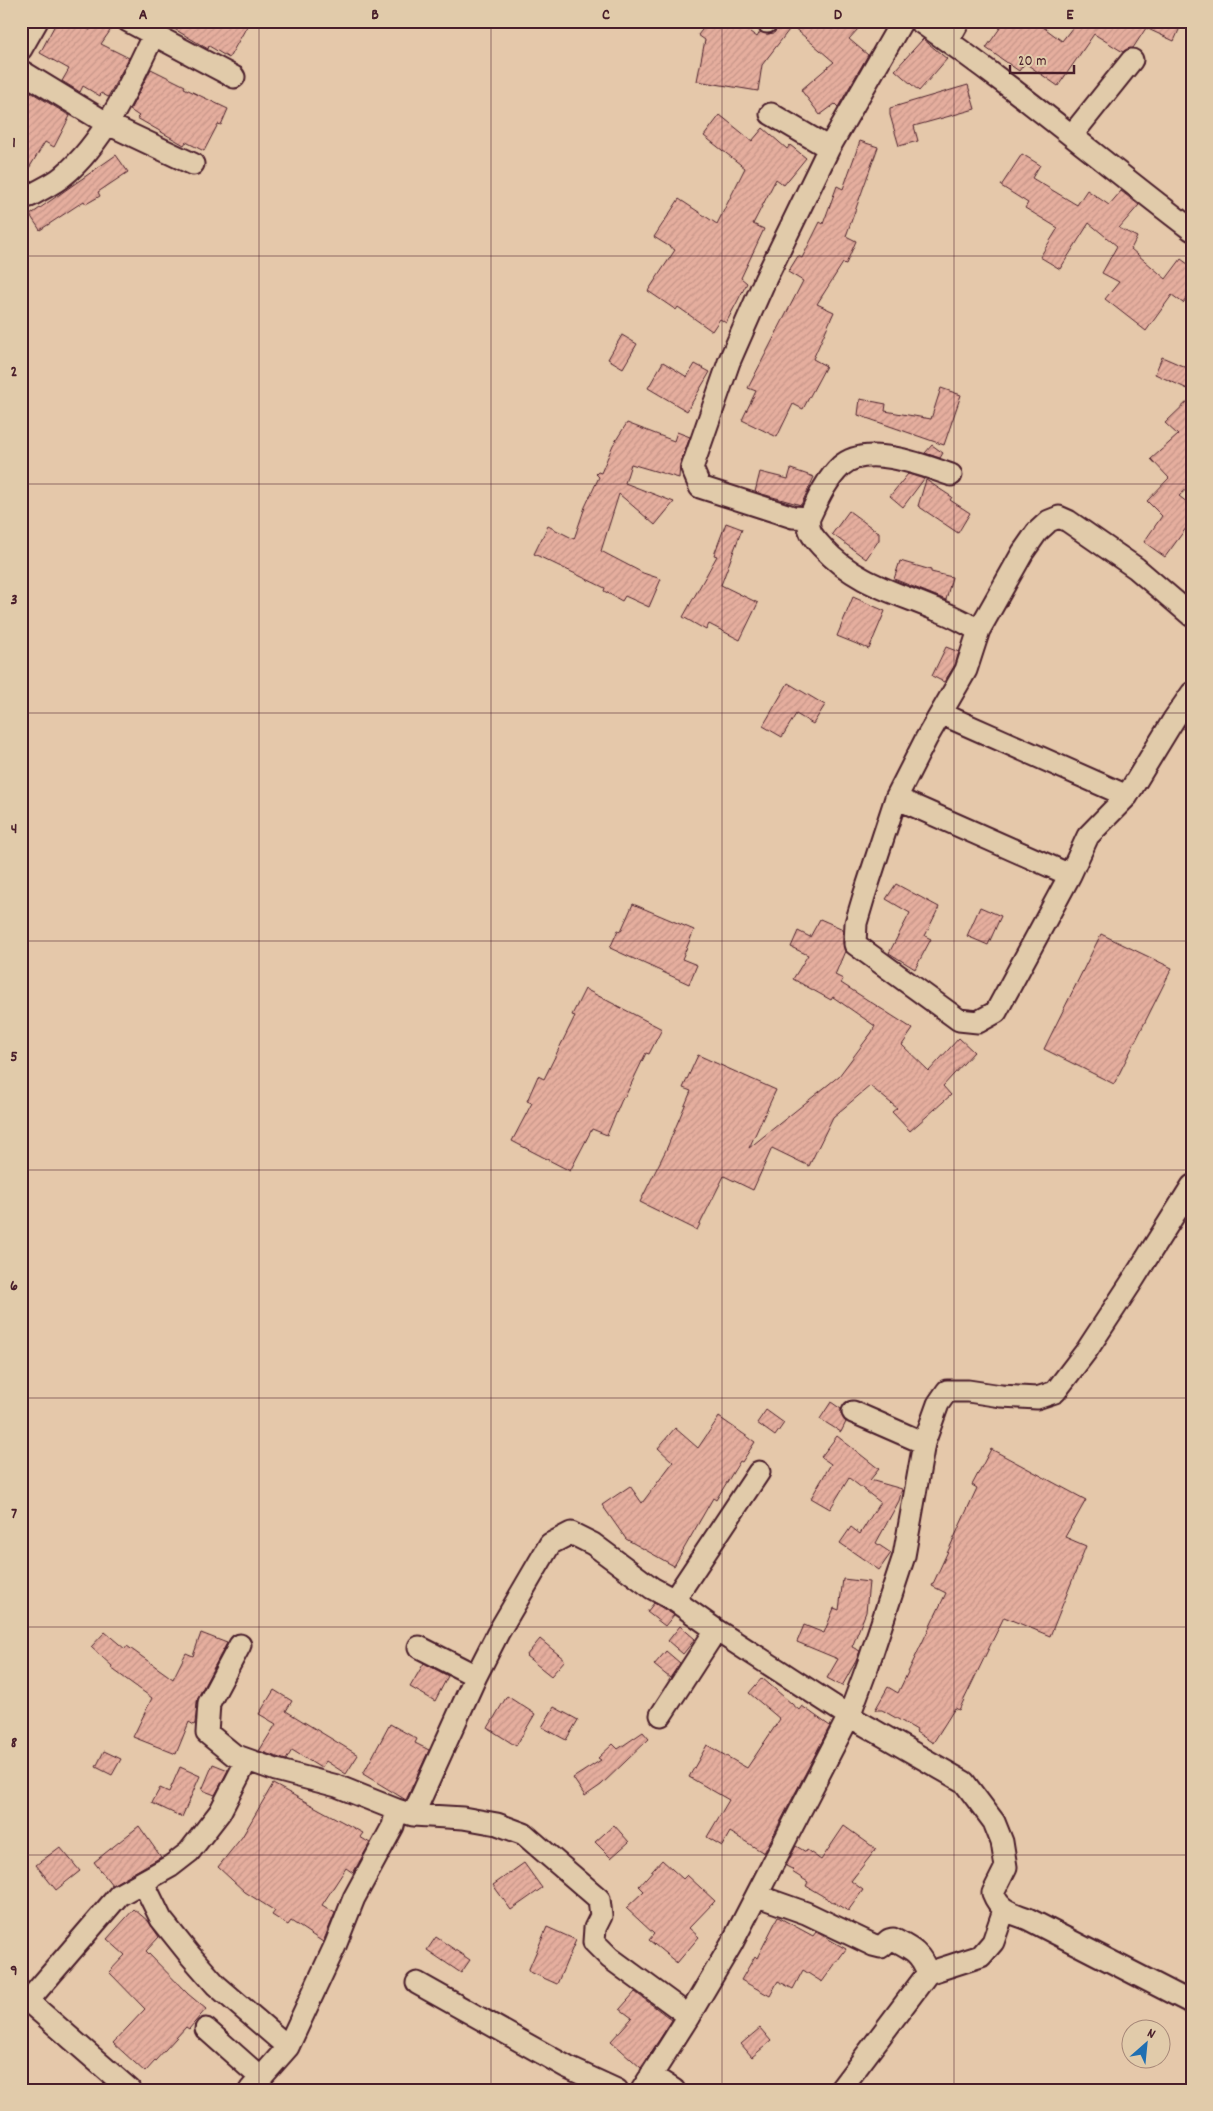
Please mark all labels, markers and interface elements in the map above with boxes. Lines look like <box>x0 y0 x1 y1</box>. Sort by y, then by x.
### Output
text: A <box>139 4 148 27</box>
text: B <box>371 4 379 27</box>
text: C <box>602 4 610 27</box>
text: D <box>834 4 843 27</box>
text: E <box>1066 4 1074 27</box>
scale bar <box>1010 42 1074 74</box>
text: 20 m <box>1018 51 1046 73</box>
text: 1 <box>12 132 16 155</box>
text: 2 <box>11 361 18 384</box>
text: 3 <box>10 589 18 612</box>
text: 4 <box>11 818 17 841</box>
text: 5 <box>10 1046 18 1069</box>
text: 6 <box>10 1275 18 1298</box>
text: 7 <box>11 1503 17 1526</box>
text: 8 <box>11 1732 18 1755</box>
text: 9 <box>10 1960 18 1983</box>
north arrow <box>1120 2018 1170 2068</box>
text: N <box>1143 2024 1159 2045</box>

